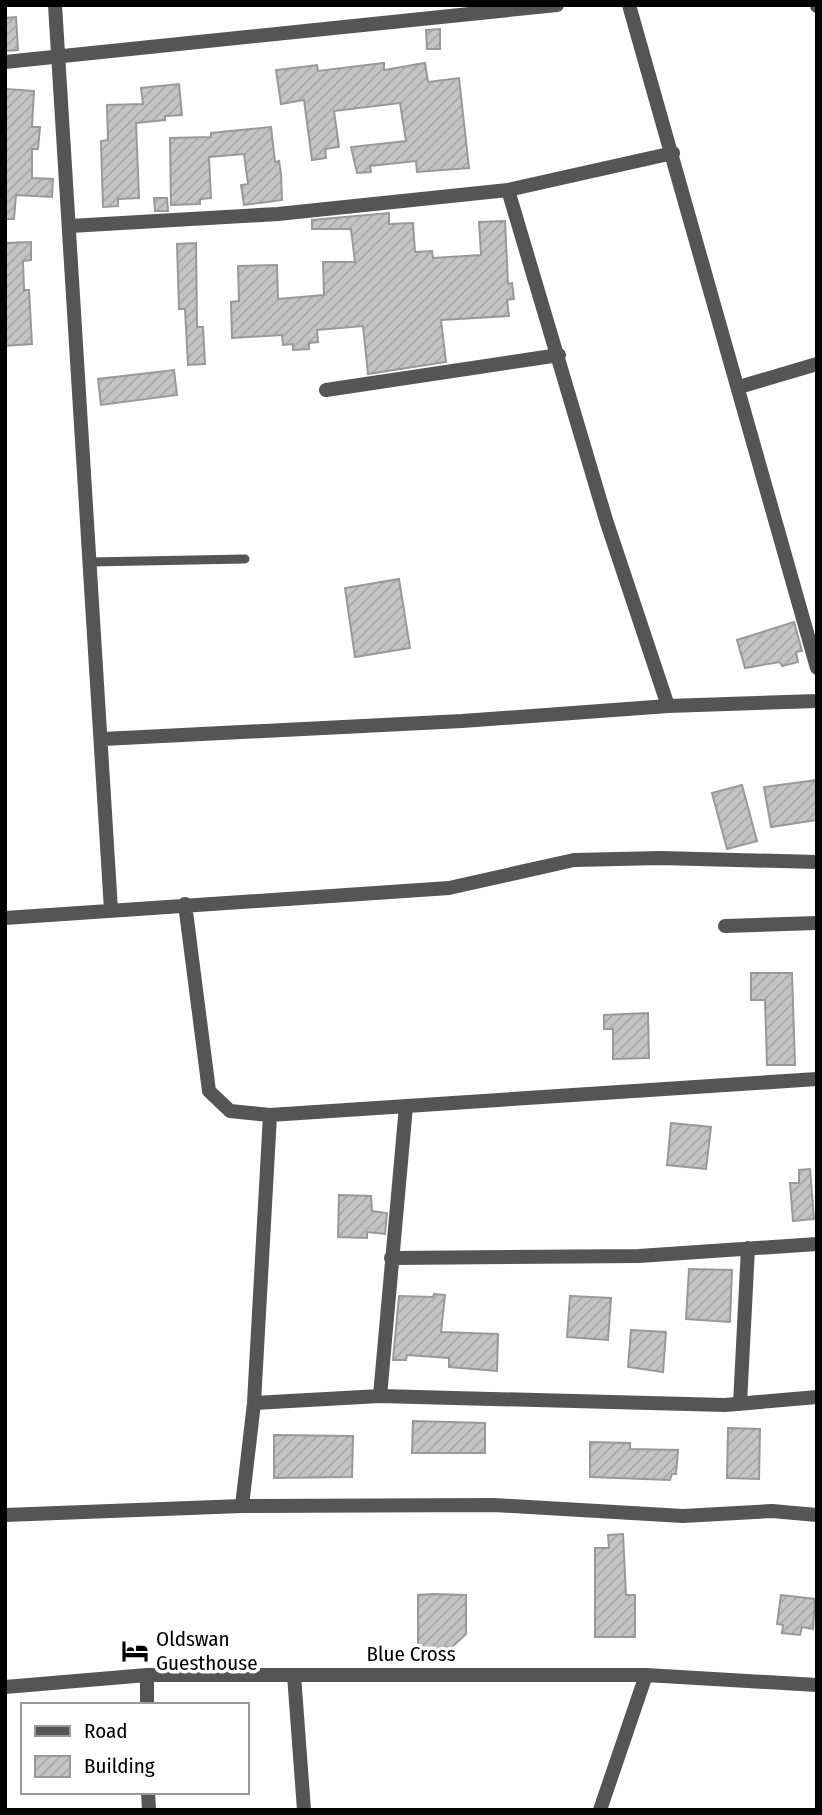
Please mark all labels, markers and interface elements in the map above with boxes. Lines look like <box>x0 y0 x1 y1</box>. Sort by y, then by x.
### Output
place label: Oldswan Guesthouse <box>156 1626 258 1676</box>
hotel icon: Oldswan Guesthouse <box>120 1636 150 1666</box>
street label: Blue Cross <box>366 1641 456 1667</box>
legend <box>21 1703 248 1794</box>
text: Road <box>84 1718 128 1744</box>
text: Building <box>84 1753 155 1779</box>

